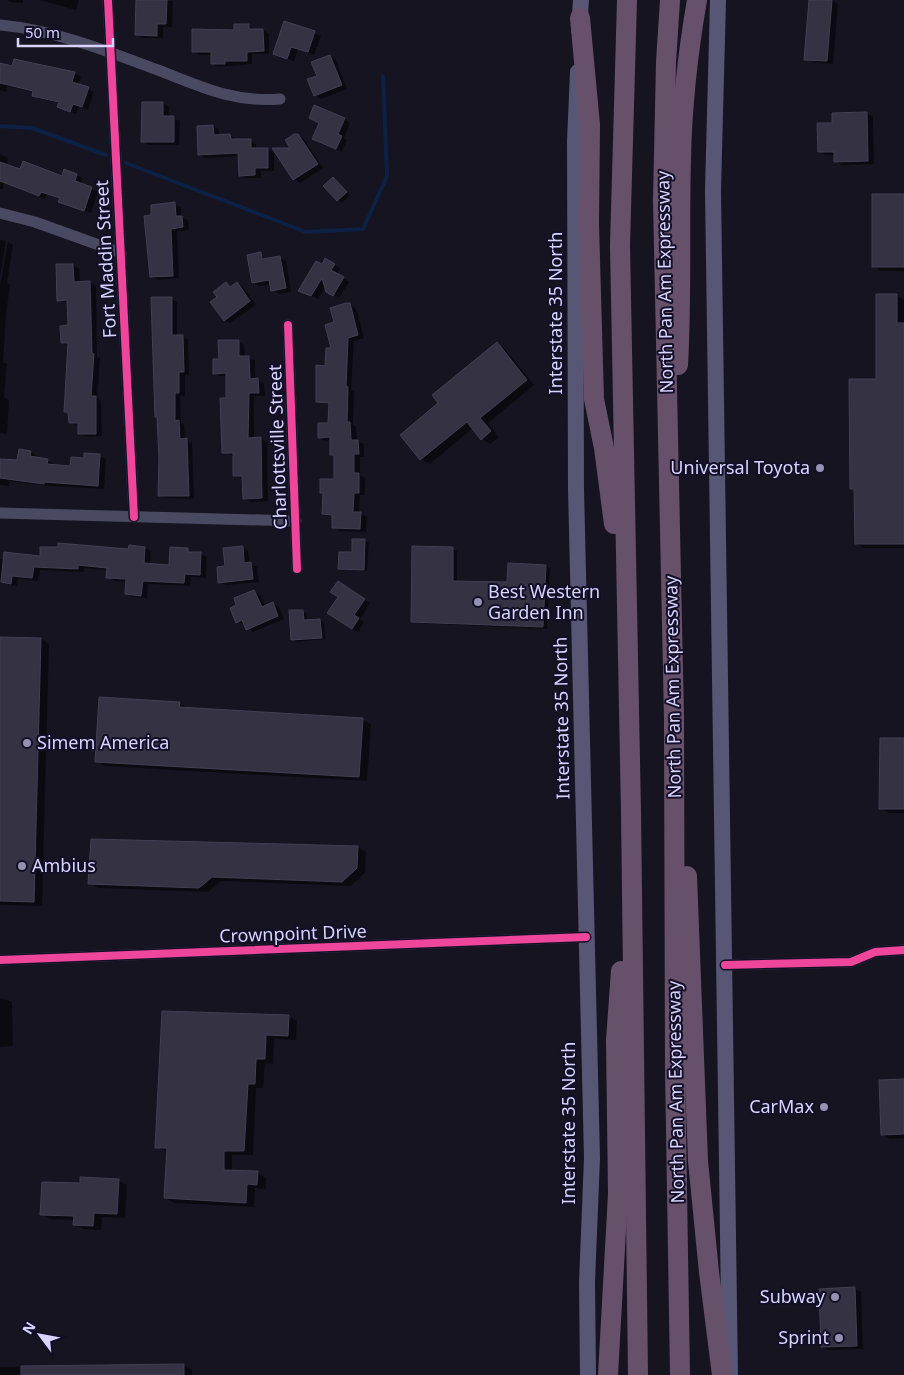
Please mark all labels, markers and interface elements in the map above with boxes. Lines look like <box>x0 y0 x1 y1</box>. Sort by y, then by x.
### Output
scale bar <box>18 15 112 47</box>
text: 50 m <box>25 22 60 42</box>
street label: North Pan Am Expressway <box>650 170 678 394</box>
street label: Fort Maddin Street <box>89 179 121 339</box>
street label: Interstate 35 North <box>543 232 567 394</box>
street label: Charlottsville Street <box>262 363 292 530</box>
place label: Universal Toyota <box>670 455 810 479</box>
marker: Universal Toyota <box>814 462 826 474</box>
street label: North Pan Am Expressway <box>658 575 686 799</box>
place label: Best Western Garden Inn <box>488 579 600 624</box>
marker: Best Western Garden Inn <box>472 596 484 608</box>
street label: Interstate 35 North <box>548 636 574 800</box>
place label: Simem America <box>37 730 169 754</box>
marker: Simem America <box>21 737 33 749</box>
place label: Ambius <box>32 853 96 877</box>
marker: Ambius <box>16 860 28 872</box>
street label: Crownpoint Drive <box>219 918 367 948</box>
street label: North Pan Am Expressway <box>661 980 689 1204</box>
street label: Interstate 35 North <box>556 1042 580 1204</box>
place label: CarMax <box>749 1094 814 1118</box>
marker: CarMax <box>818 1101 830 1113</box>
place label: Subway <box>760 1284 826 1308</box>
marker: Subway <box>829 1291 841 1303</box>
north arrow <box>15 1310 65 1360</box>
text: N <box>17 1318 40 1338</box>
place label: Sprint <box>778 1325 829 1349</box>
marker: Sprint <box>833 1332 845 1344</box>

